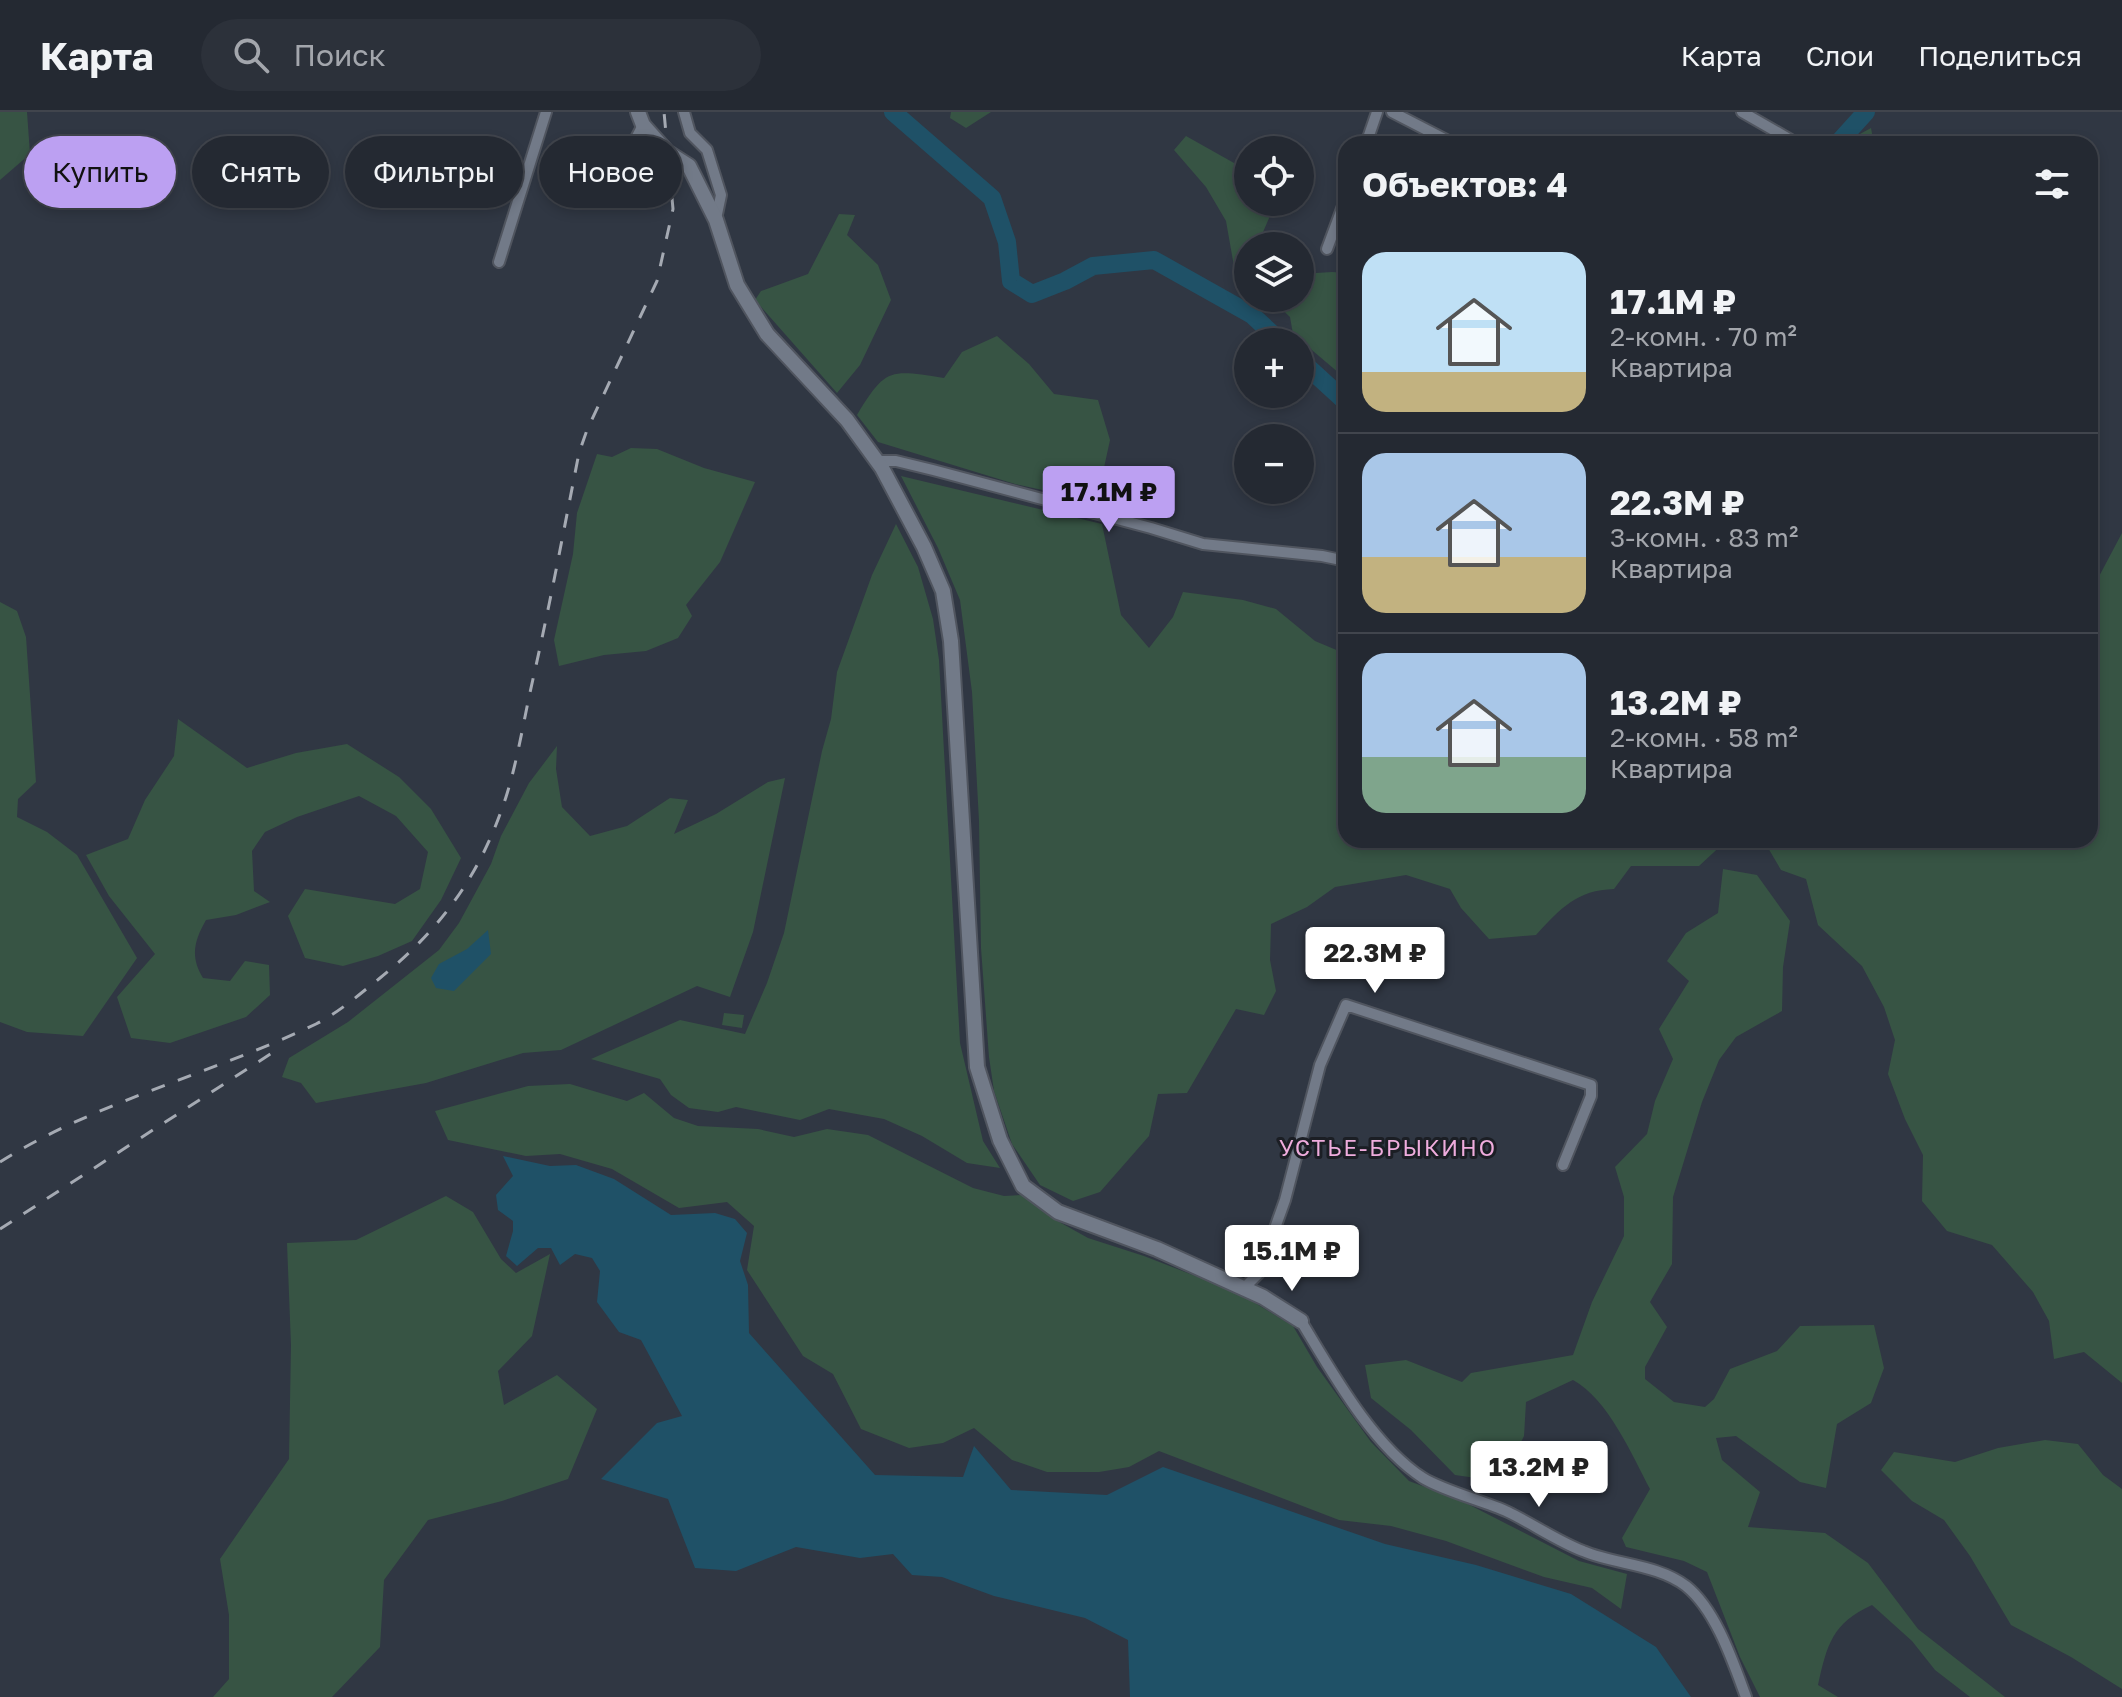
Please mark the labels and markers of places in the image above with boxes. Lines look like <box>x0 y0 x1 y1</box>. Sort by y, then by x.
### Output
pin: 17.1M ₽ <box>1035 466 1183 534</box>
pin: 22.3M ₽ <box>1301 927 1449 995</box>
pin: 15.1M ₽ <box>1218 1225 1366 1293</box>
pin: 13.2M ₽ <box>1465 1441 1613 1509</box>

